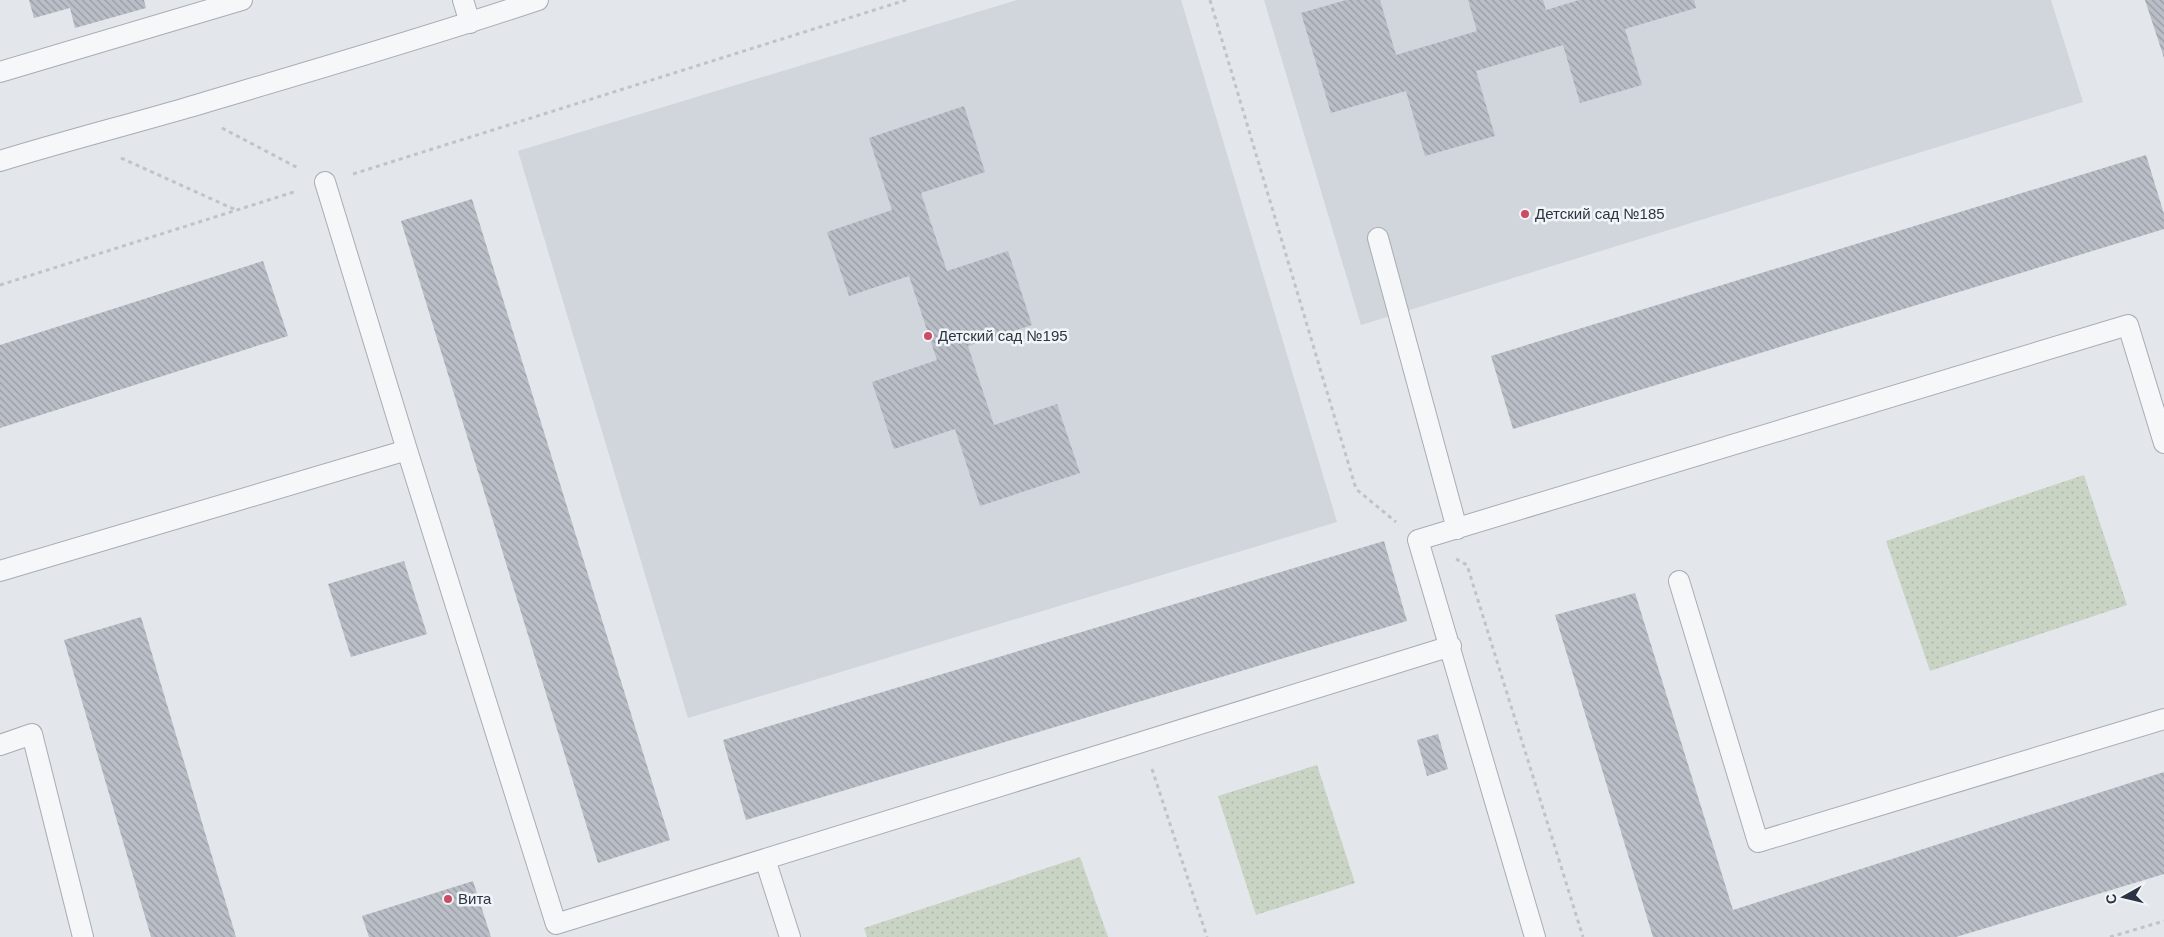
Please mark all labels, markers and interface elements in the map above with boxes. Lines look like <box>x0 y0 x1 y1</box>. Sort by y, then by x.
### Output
place label: Детский сад №185 <box>1535 205 1665 222</box>
marker: Детский сад №185 <box>1519 208 1531 220</box>
place label: Детский сад №195 <box>938 327 1068 344</box>
marker: Детский сад №195 <box>922 330 934 342</box>
north arrow <box>2099 872 2149 922</box>
place label: Вита <box>458 890 492 907</box>
marker: Вита <box>442 893 454 905</box>
text: С <box>2102 893 2120 905</box>

